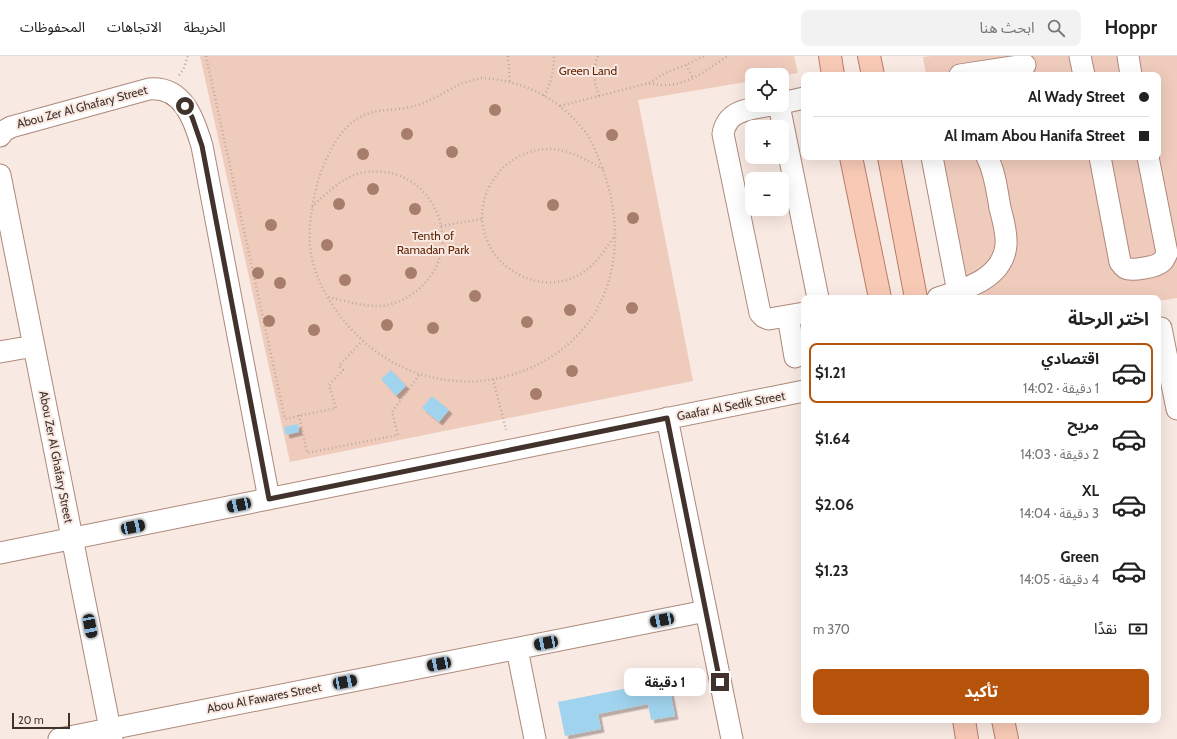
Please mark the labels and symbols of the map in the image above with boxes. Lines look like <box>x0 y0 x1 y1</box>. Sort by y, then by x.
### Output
park label: Green Land <box>559 63 617 78</box>
street label: Abou Zer Al Ghafary Street <box>15 82 149 131</box>
route start <box>176 97 194 115</box>
park label: Tenth of Ramadan Park <box>397 228 470 257</box>
street label: Gaafar Al Sedik Street <box>676 388 786 423</box>
street label: Abou Zer Al Ghafary Street <box>36 389 77 524</box>
car <box>226 497 252 513</box>
car <box>120 519 146 535</box>
car <box>649 612 675 628</box>
car <box>82 613 98 639</box>
car <box>533 635 559 651</box>
car <box>426 656 452 672</box>
callout: 1 دقيقة <box>624 668 706 696</box>
route end <box>711 673 729 691</box>
car <box>332 674 358 690</box>
street label: Abou Al Fawares Street <box>205 679 322 716</box>
scale bar <box>12 711 70 730</box>

